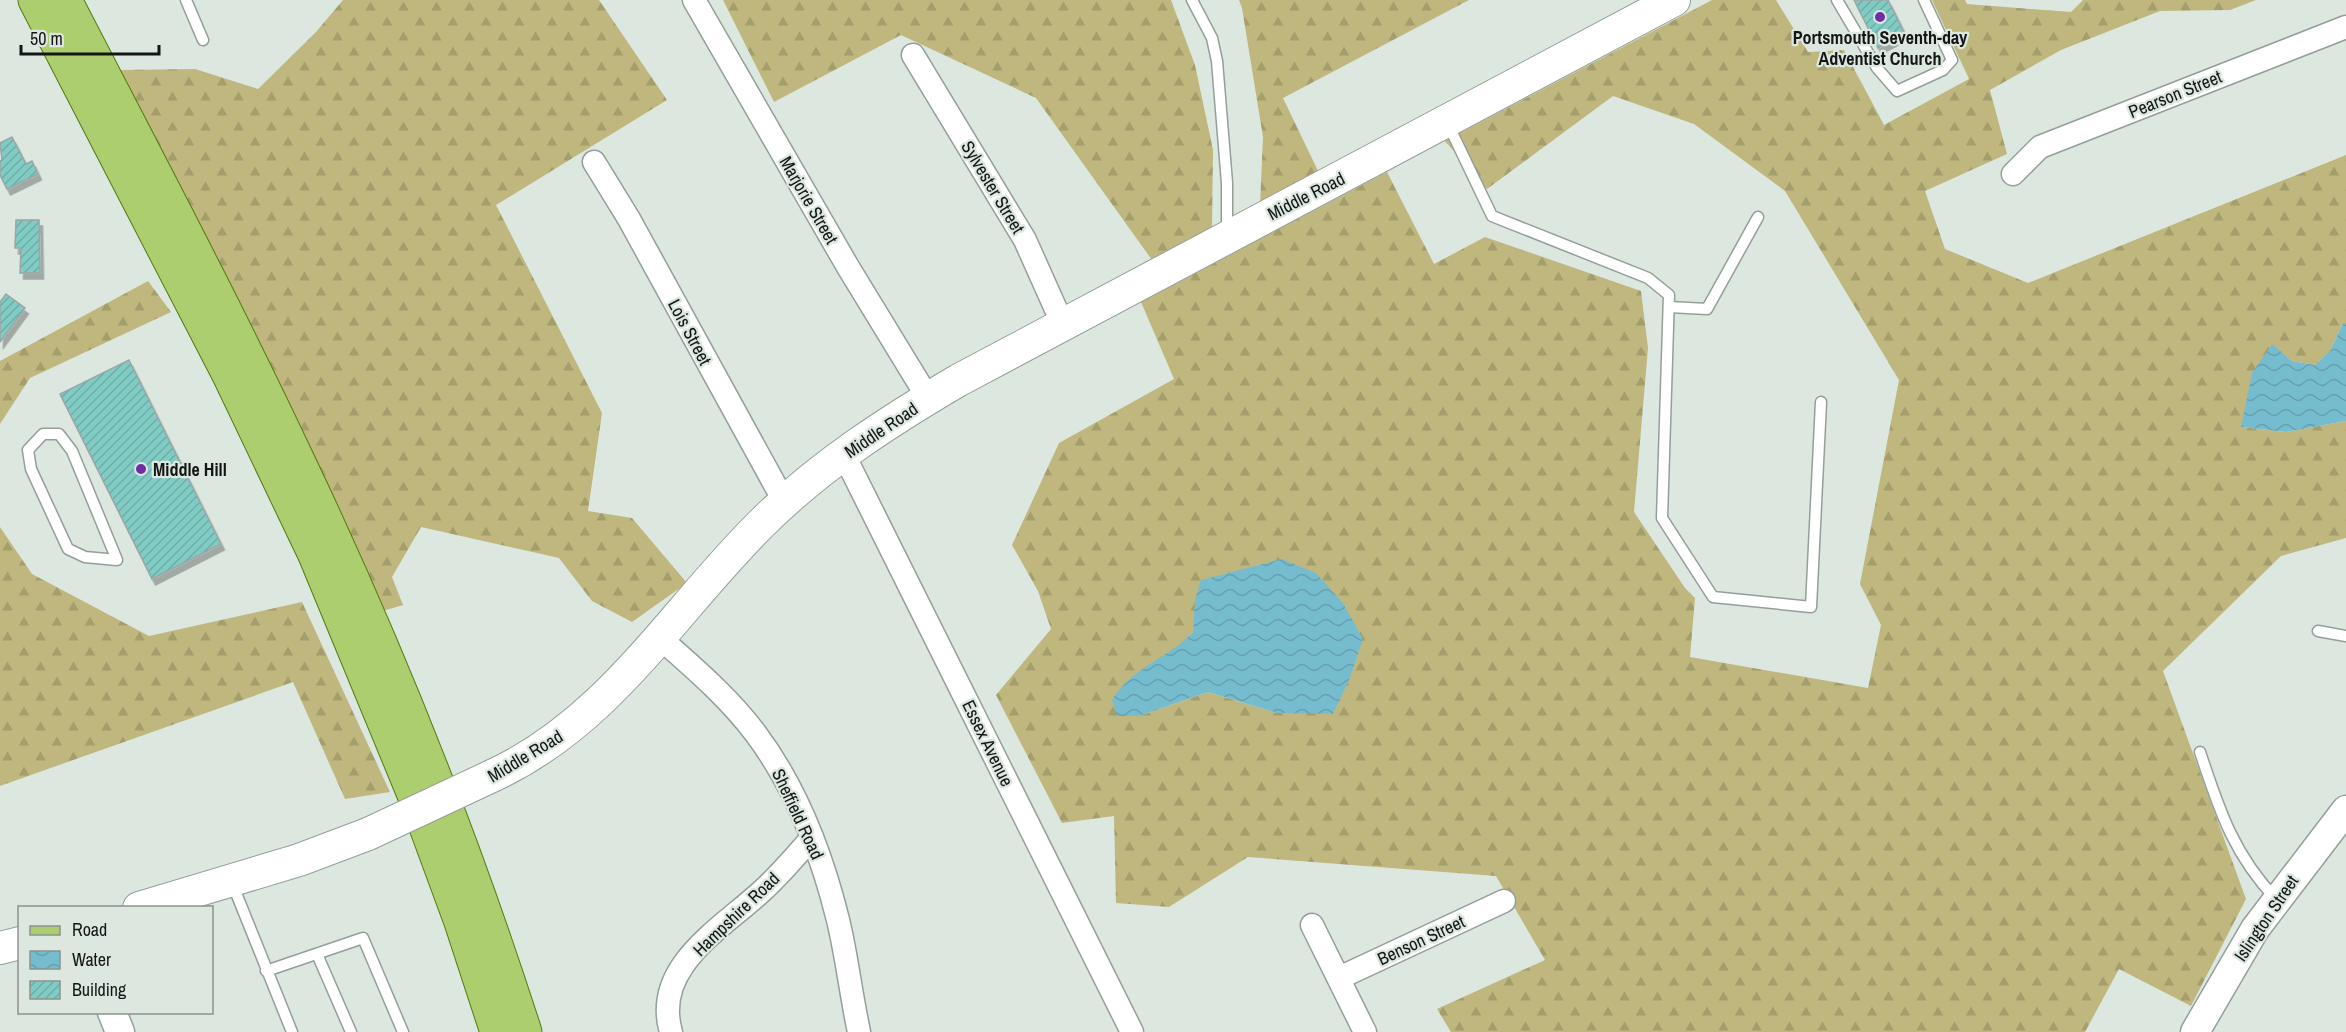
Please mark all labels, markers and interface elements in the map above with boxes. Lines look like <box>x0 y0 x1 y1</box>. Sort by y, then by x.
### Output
marker: Portsmouth Seventh-day Adventist Church <box>1873 10 1887 24</box>
scale bar <box>21 18 159 56</box>
place label: Portsmouth Seventh-day Adventist Church <box>1793 25 1968 71</box>
text: 50 m <box>30 26 63 51</box>
street label: Pearson Street <box>2125 64 2225 124</box>
street label: Sylvester Street <box>955 136 1031 238</box>
street label: Marjorie Street <box>774 151 844 249</box>
street label: Middle Road <box>1263 166 1349 226</box>
street label: Lois Street <box>662 295 718 369</box>
street label: Middle Road <box>839 396 923 464</box>
place label: Middle Hill <box>153 457 227 482</box>
marker: Middle Hill <box>134 462 148 476</box>
street label: Essex Avenue <box>956 696 1020 790</box>
street label: Middle Road <box>483 724 567 788</box>
street label: Sheffield Road <box>766 765 830 863</box>
street label: Hampshire Road <box>687 866 785 962</box>
street label: Islington Street <box>2228 870 2304 966</box>
legend <box>18 906 213 1014</box>
street label: Benson Street <box>1373 909 1469 971</box>
text: Road <box>72 917 107 942</box>
text: Water <box>72 947 111 972</box>
text: Building <box>72 977 127 1002</box>

